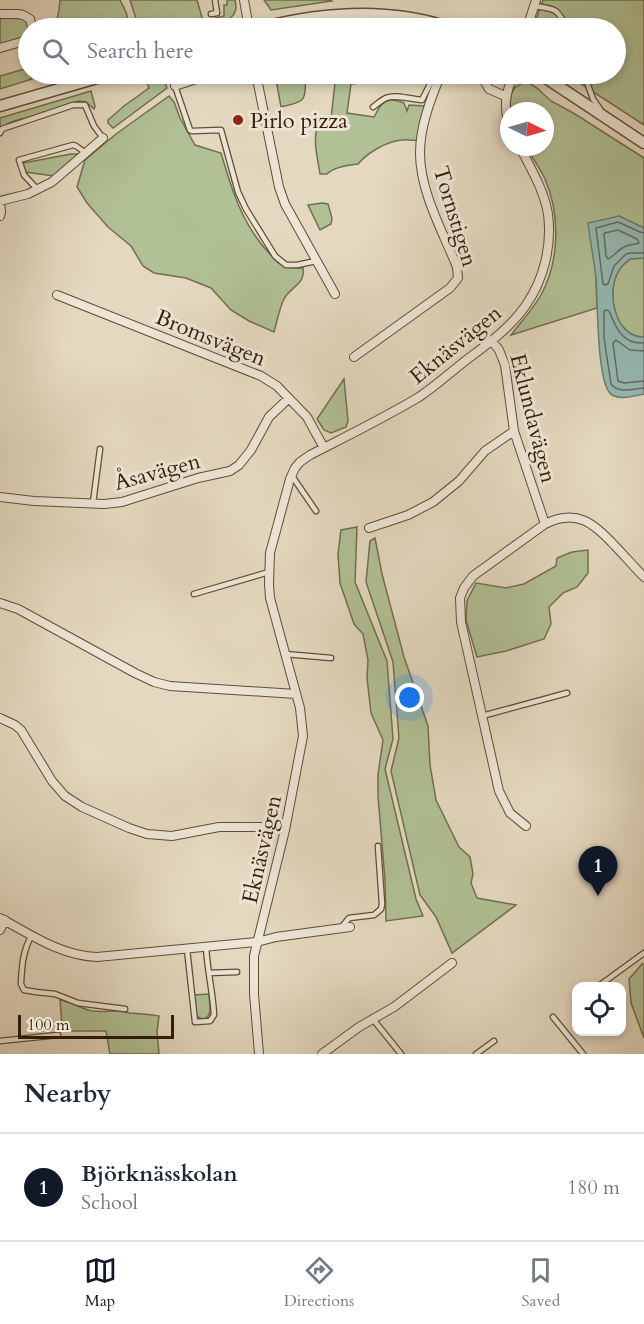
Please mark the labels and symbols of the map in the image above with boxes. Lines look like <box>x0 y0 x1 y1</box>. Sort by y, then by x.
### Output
north arrow <box>500 102 554 156</box>
place label: Pirlo pizza <box>250 106 348 136</box>
marker: Pirlo pizza <box>231 113 245 127</box>
street label: Tornstigen <box>426 162 485 271</box>
street label: Eknäsvägen <box>403 298 508 391</box>
street label: Bromsvägen <box>151 302 271 374</box>
street label: Eklundavägen <box>502 350 564 487</box>
street label: Åsavägen <box>111 446 204 498</box>
your location <box>395 683 424 712</box>
street label: Eknäsvägen <box>235 792 289 906</box>
pin: 1 <box>578 846 618 896</box>
scale bar <box>18 1012 174 1040</box>

